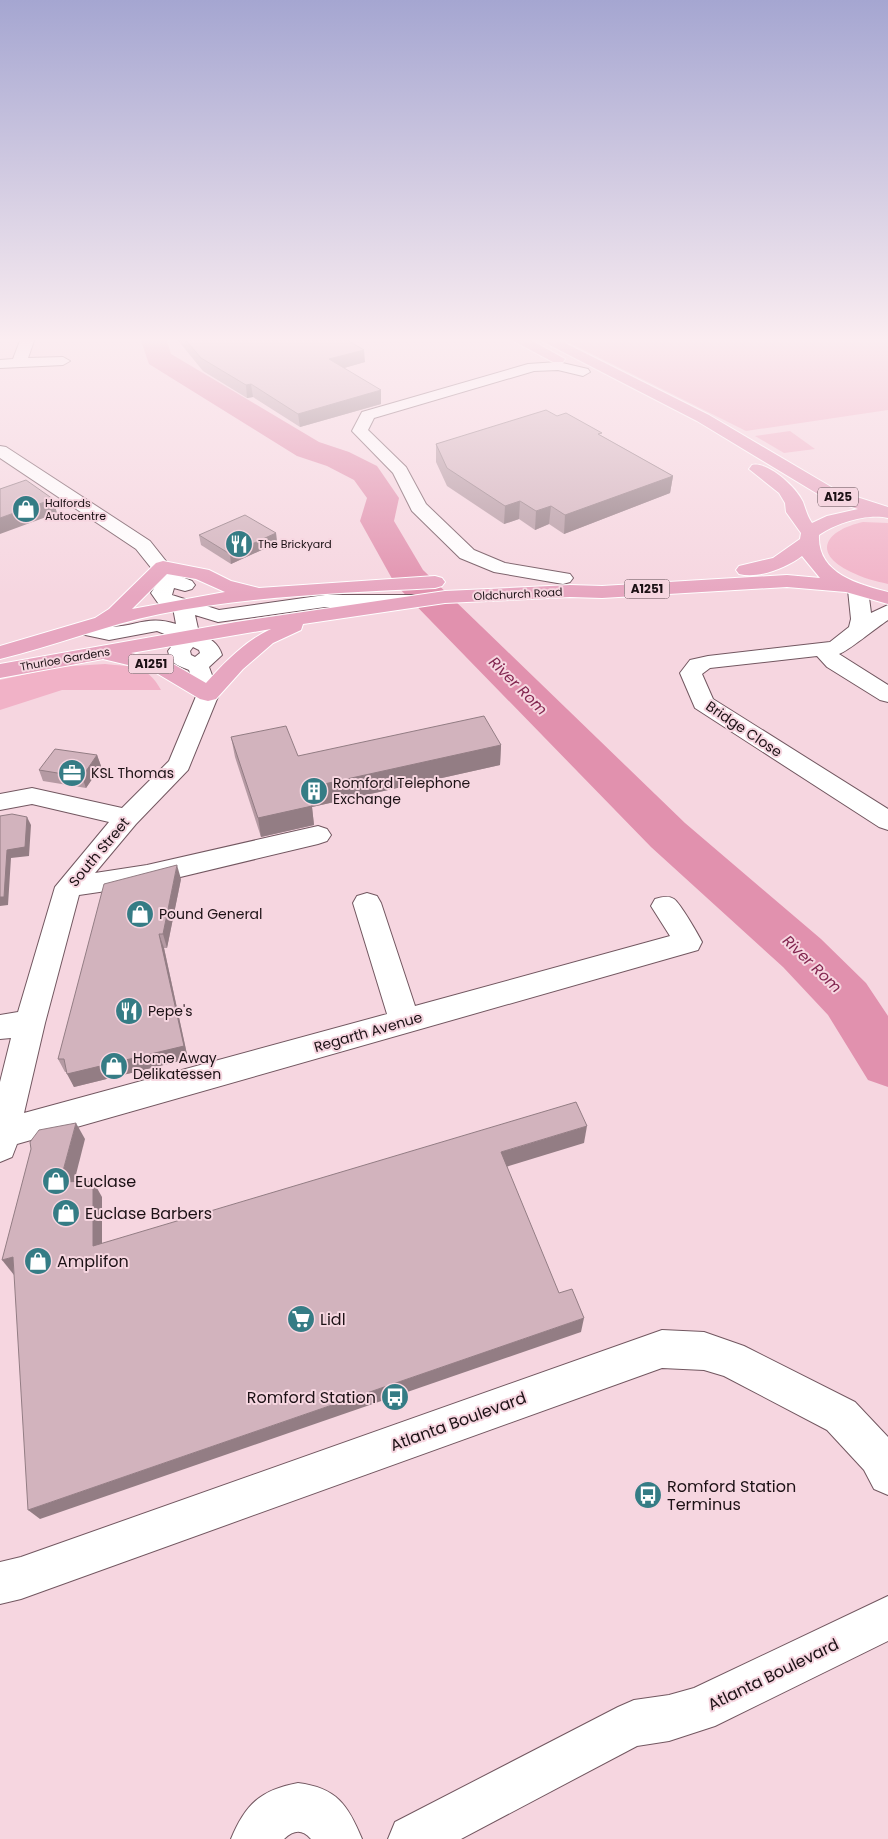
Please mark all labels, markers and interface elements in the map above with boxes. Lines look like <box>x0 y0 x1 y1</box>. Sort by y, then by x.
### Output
road number: A125 <box>818 488 858 507</box>
shop icon: Halfords Autocentre <box>11 494 41 524</box>
place label: Halfords Autocentre <box>45 495 106 524</box>
restaurant icon: The Brickyard <box>224 529 254 559</box>
place label: The Brickyard <box>258 536 332 552</box>
road number: A1251 <box>624 580 670 598</box>
street label: Oldchurch Road <box>473 584 563 604</box>
street label: Thurloe Gardens <box>19 643 111 675</box>
water label: River Rom <box>484 652 552 720</box>
road number: A1251 <box>128 654 174 674</box>
street label: Bridge Close <box>702 696 786 762</box>
office icon: KSL Thomas <box>57 758 87 788</box>
place label: KSL Thomas <box>91 763 174 783</box>
place label: Romford Telephone Exchange <box>333 773 471 809</box>
building icon: Romford Telephone Exchange <box>299 776 329 806</box>
street label: South Street <box>64 813 134 891</box>
shop icon: Pound General <box>125 899 155 929</box>
place label: Pound General <box>159 904 263 924</box>
water label: River Rom <box>778 930 847 997</box>
restaurant icon: Pepe's <box>114 996 144 1026</box>
place label: Pepe's <box>148 1001 192 1021</box>
street label: Regarth Avenue <box>312 1007 425 1057</box>
place label: Home Away Delikatessen <box>133 1048 221 1084</box>
shop icon: Home Away Delikatessen <box>99 1051 129 1081</box>
shop icon: Euclase <box>41 1166 71 1196</box>
place label: Euclase <box>75 1170 136 1193</box>
shop icon: Euclase Barbers <box>51 1198 81 1228</box>
place label: Euclase Barbers <box>85 1202 212 1225</box>
shop icon: Amplifon <box>23 1246 53 1276</box>
place label: Amplifon <box>57 1250 129 1273</box>
supermarket icon: Lidl <box>286 1304 316 1334</box>
place label: Lidl <box>320 1308 346 1331</box>
bus stop icon: Romford Station <box>380 1382 410 1412</box>
place label: Romford Station <box>247 1386 376 1409</box>
street label: Atlanta Boulevard <box>387 1386 529 1457</box>
place label: Romford Station Terminus <box>667 1475 796 1516</box>
bus stop icon: Romford Station Terminus <box>633 1480 663 1510</box>
street label: Atlanta Boulevard <box>704 1633 843 1716</box>

